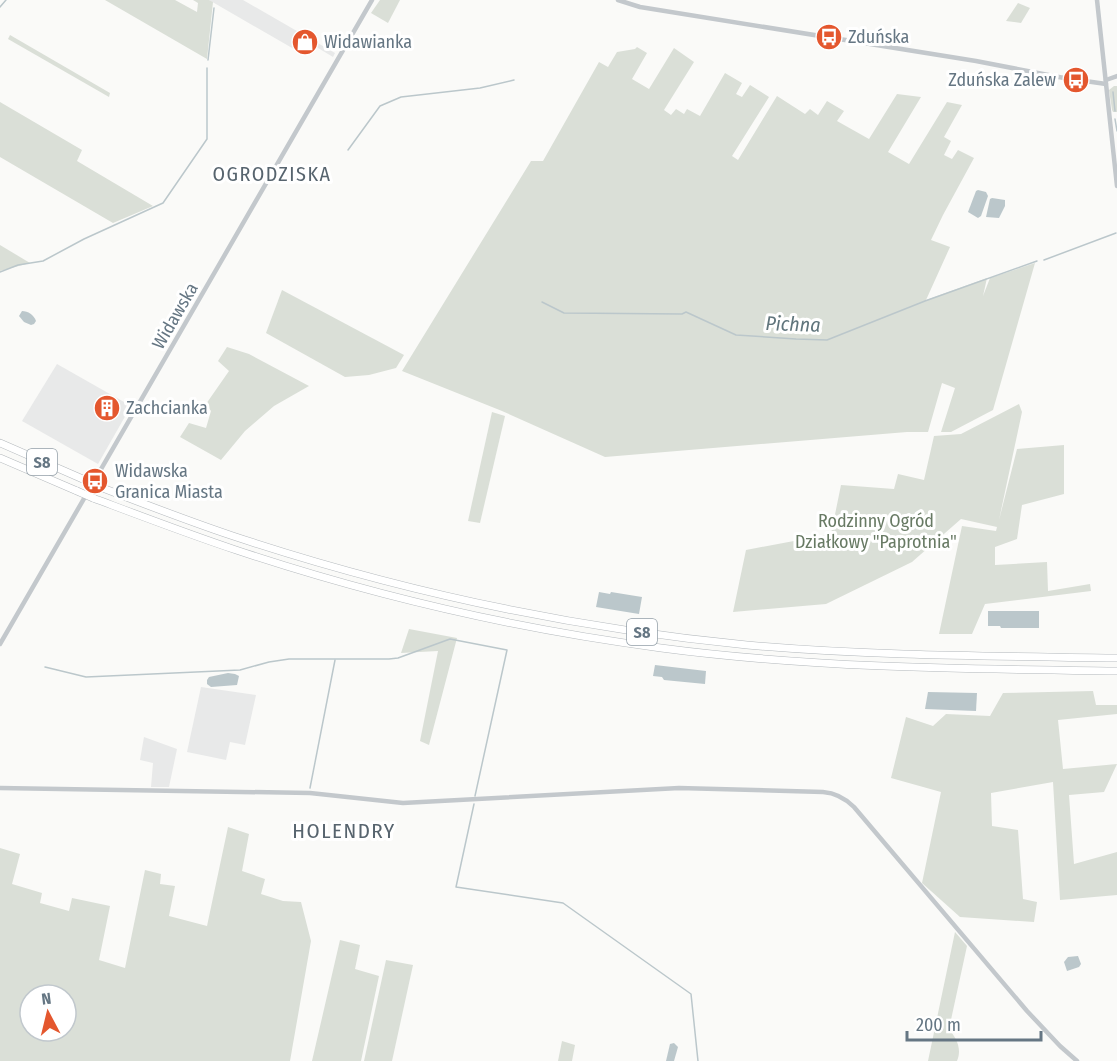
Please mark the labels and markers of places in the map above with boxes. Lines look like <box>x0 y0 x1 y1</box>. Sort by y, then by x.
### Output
bus stop icon: Zduńska <box>814 22 844 52</box>
place label: Zduńska <box>848 26 909 48</box>
shop icon: Widawianka <box>290 27 320 57</box>
place label: Widawianka <box>324 31 412 53</box>
bus stop icon: Zduńska Zalew <box>1061 65 1091 95</box>
place label: Zduńska Zalew <box>948 69 1056 91</box>
building icon: Zachcianka <box>92 393 122 423</box>
place label: Zachcianka <box>126 397 208 419</box>
place label: Widawska Granica Miasta <box>115 460 223 503</box>
bus stop icon: Widawska Granica Miasta <box>80 466 110 496</box>

